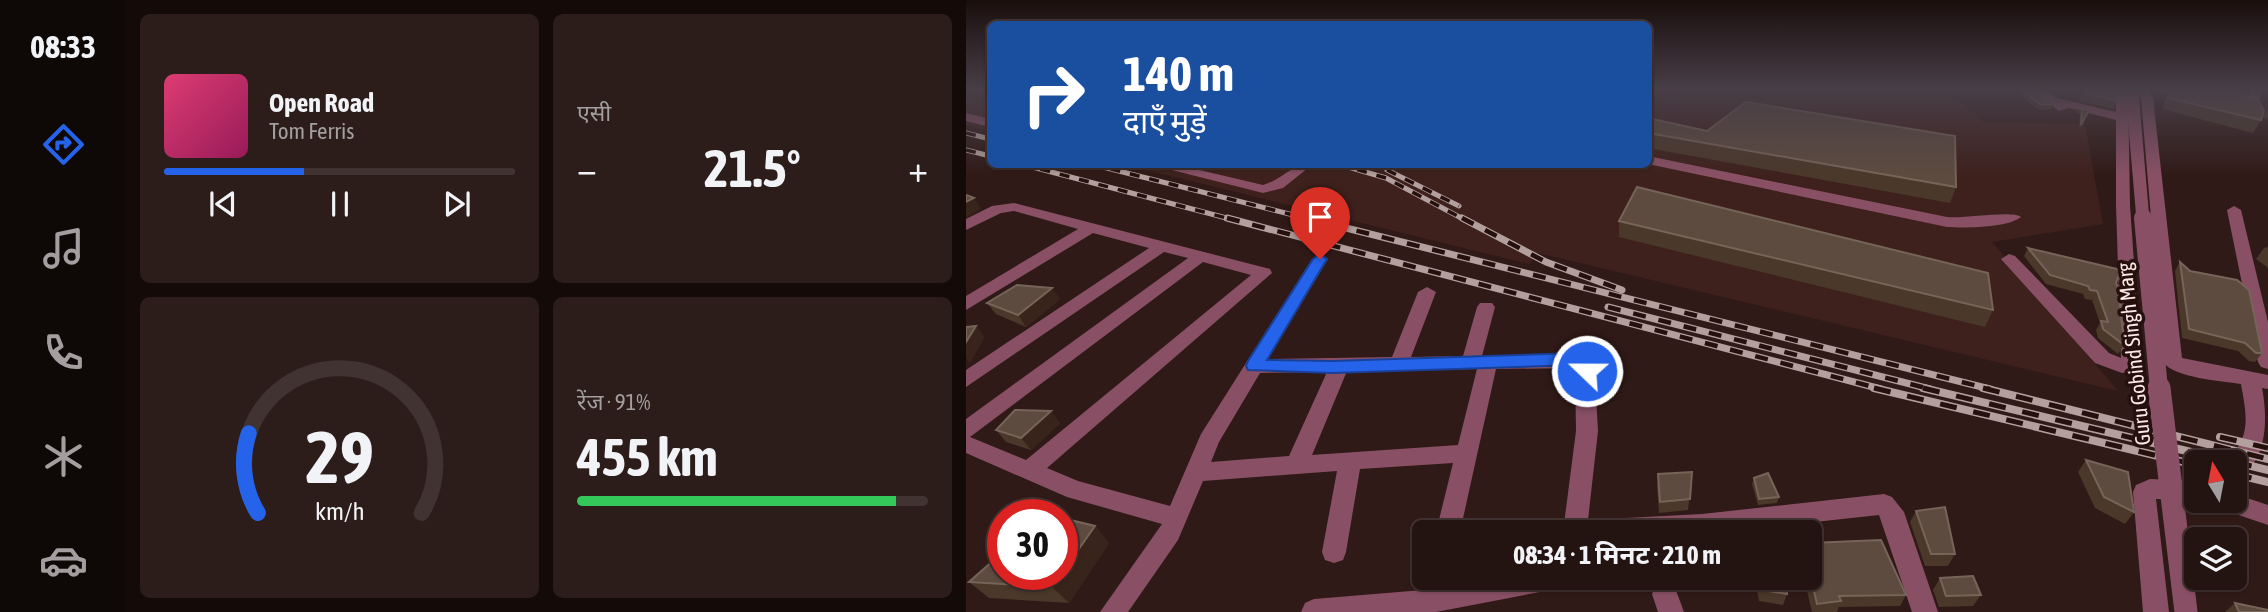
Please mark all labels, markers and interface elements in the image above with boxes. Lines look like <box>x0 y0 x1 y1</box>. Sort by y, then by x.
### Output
text: 08:33 <box>30 28 96 65</box>
text: 140 m <box>1123 45 1234 101</box>
icon: right <box>1008 49 1099 140</box>
text: Open Road <box>269 88 374 118</box>
text: एसी <box>577 100 611 126</box>
text: दाएँ मुड़ें <box>1123 103 1207 140</box>
text: Tom Ferris <box>269 118 354 144</box>
icon: directions <box>39 120 88 169</box>
text: 21.5° <box>704 138 801 198</box>
text: − <box>577 147 597 190</box>
text: + <box>908 147 928 190</box>
icon: previous <box>204 185 242 223</box>
icon: pause <box>321 185 359 223</box>
icon: next <box>438 185 476 223</box>
pin <box>1290 187 1350 259</box>
icon: arrive <box>1301 198 1339 236</box>
icon: music <box>39 224 88 273</box>
street label: Guru Gobind Singh Marg <box>2111 262 2155 447</box>
icon: phone <box>39 328 88 377</box>
position arrow <box>1550 334 1624 408</box>
text: रेंज · 91% <box>577 389 651 415</box>
text: 29 <box>305 416 374 499</box>
text: 455 km <box>577 427 718 487</box>
icon: climate <box>39 432 88 481</box>
north arrow <box>2184 450 2247 513</box>
map controls <box>2184 450 2247 590</box>
text: km/h <box>315 497 364 525</box>
speed limit sign: 30 <box>987 499 1078 590</box>
button: layers <box>2184 527 2247 590</box>
icon: car <box>39 536 88 585</box>
text: 08:34 · 1 मिनट · 210 m <box>1513 540 1721 570</box>

